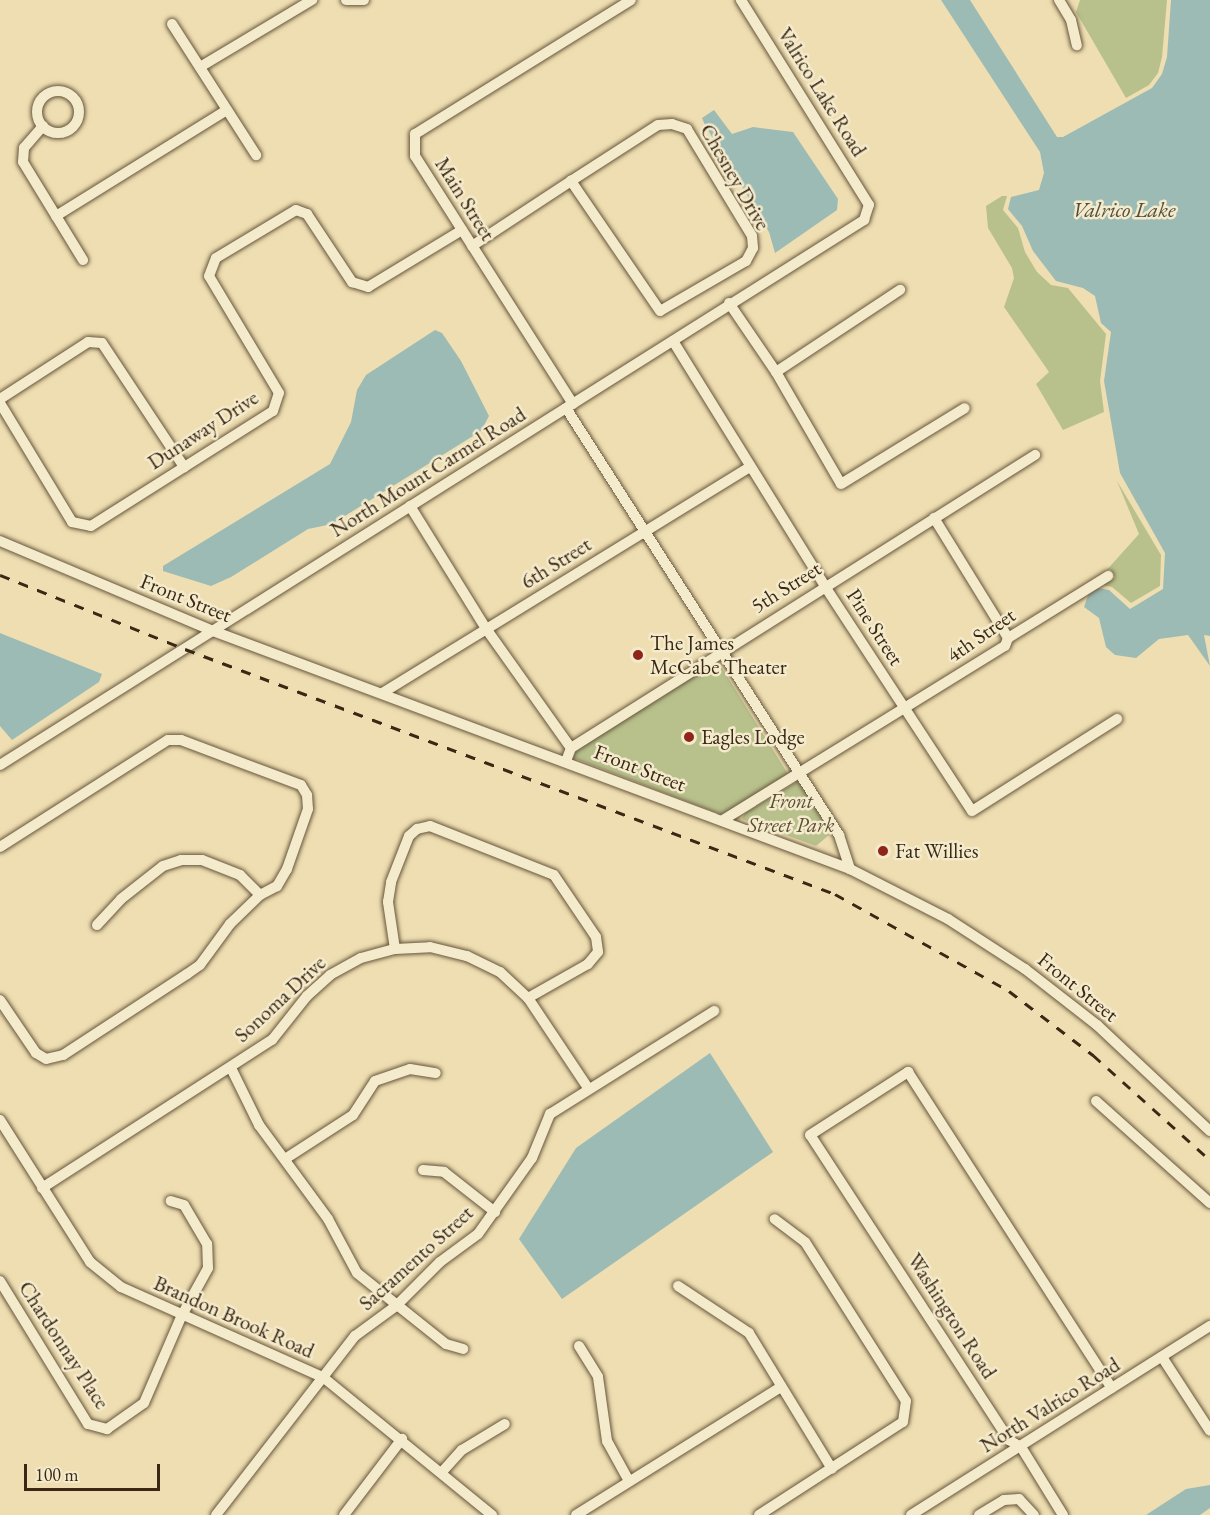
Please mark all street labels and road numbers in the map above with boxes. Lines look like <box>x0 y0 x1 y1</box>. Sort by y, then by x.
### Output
street label: Valrico Lake Road <box>772 23 872 161</box>
street label: Chesney Drive <box>695 120 775 234</box>
street label: Main Street <box>430 153 500 245</box>
street label: Dunaway Drive <box>143 385 263 475</box>
street label: North Mount Carmel Road <box>326 402 530 542</box>
street label: 6th Street <box>516 532 596 594</box>
street label: 5th Street <box>746 556 826 618</box>
street label: Front Street <box>137 568 235 628</box>
street label: Pine Street <box>841 584 909 670</box>
street label: 4th Street <box>942 602 1020 668</box>
street label: Front Street <box>591 739 689 797</box>
street label: Front Street <box>1033 947 1123 1027</box>
street label: Sonoma Drive <box>229 950 331 1048</box>
street label: Sacramento Street <box>354 1200 478 1316</box>
street label: Washington Road <box>902 1248 1002 1384</box>
street label: Brandon Brook Road <box>150 1270 318 1364</box>
street label: Chardonnay Place <box>13 1276 115 1414</box>
street label: North Valrico Road <box>976 1352 1124 1458</box>

